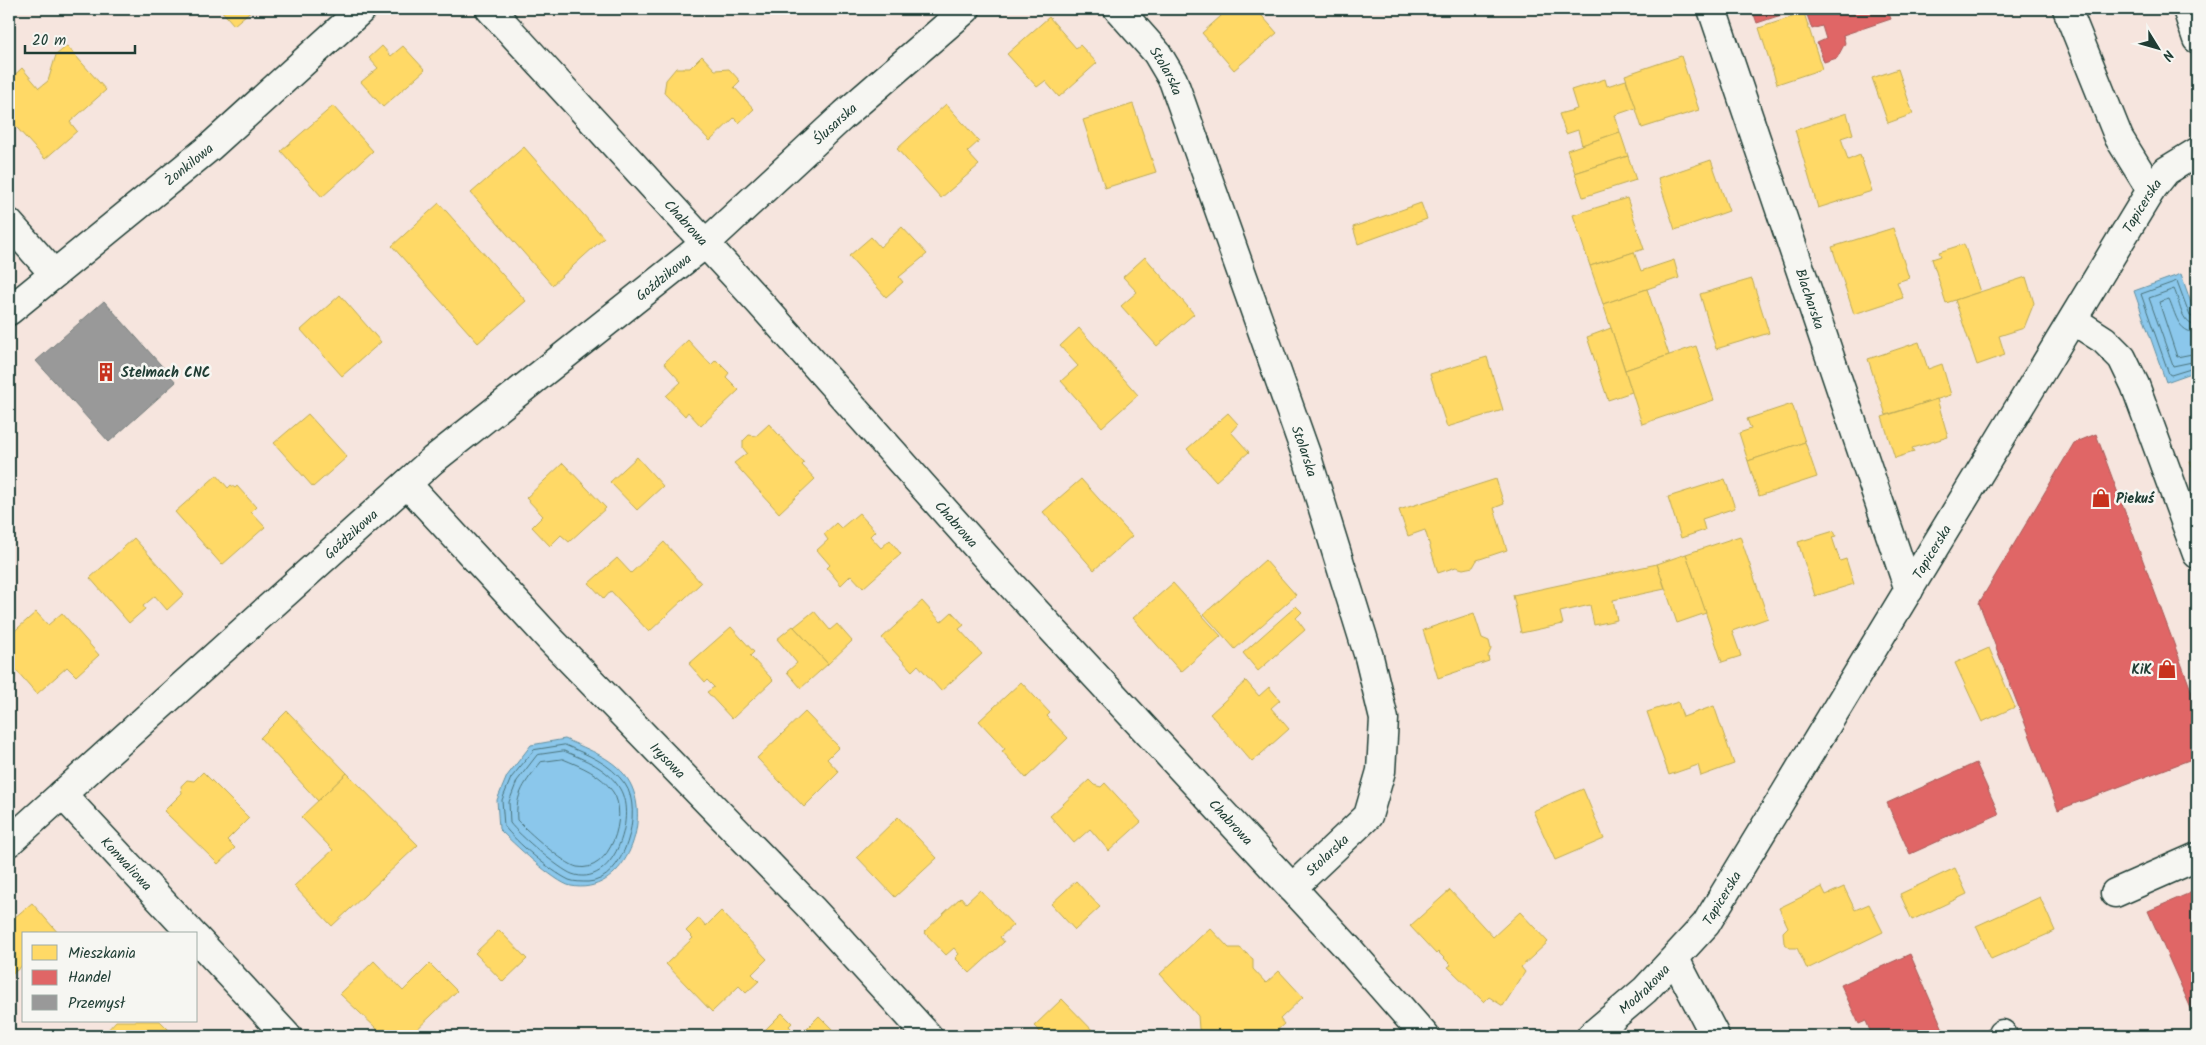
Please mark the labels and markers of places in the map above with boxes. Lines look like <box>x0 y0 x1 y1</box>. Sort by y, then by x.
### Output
building icon: Stelmach CNC <box>95 361 117 383</box>
place label: Stelmach CNC <box>121 362 210 384</box>
shop icon: Piekuś <box>2090 487 2112 509</box>
place label: Piekuś <box>2116 488 2155 510</box>
shop icon: KiK <box>2156 658 2178 680</box>
place label: KiK <box>2132 659 2153 681</box>

